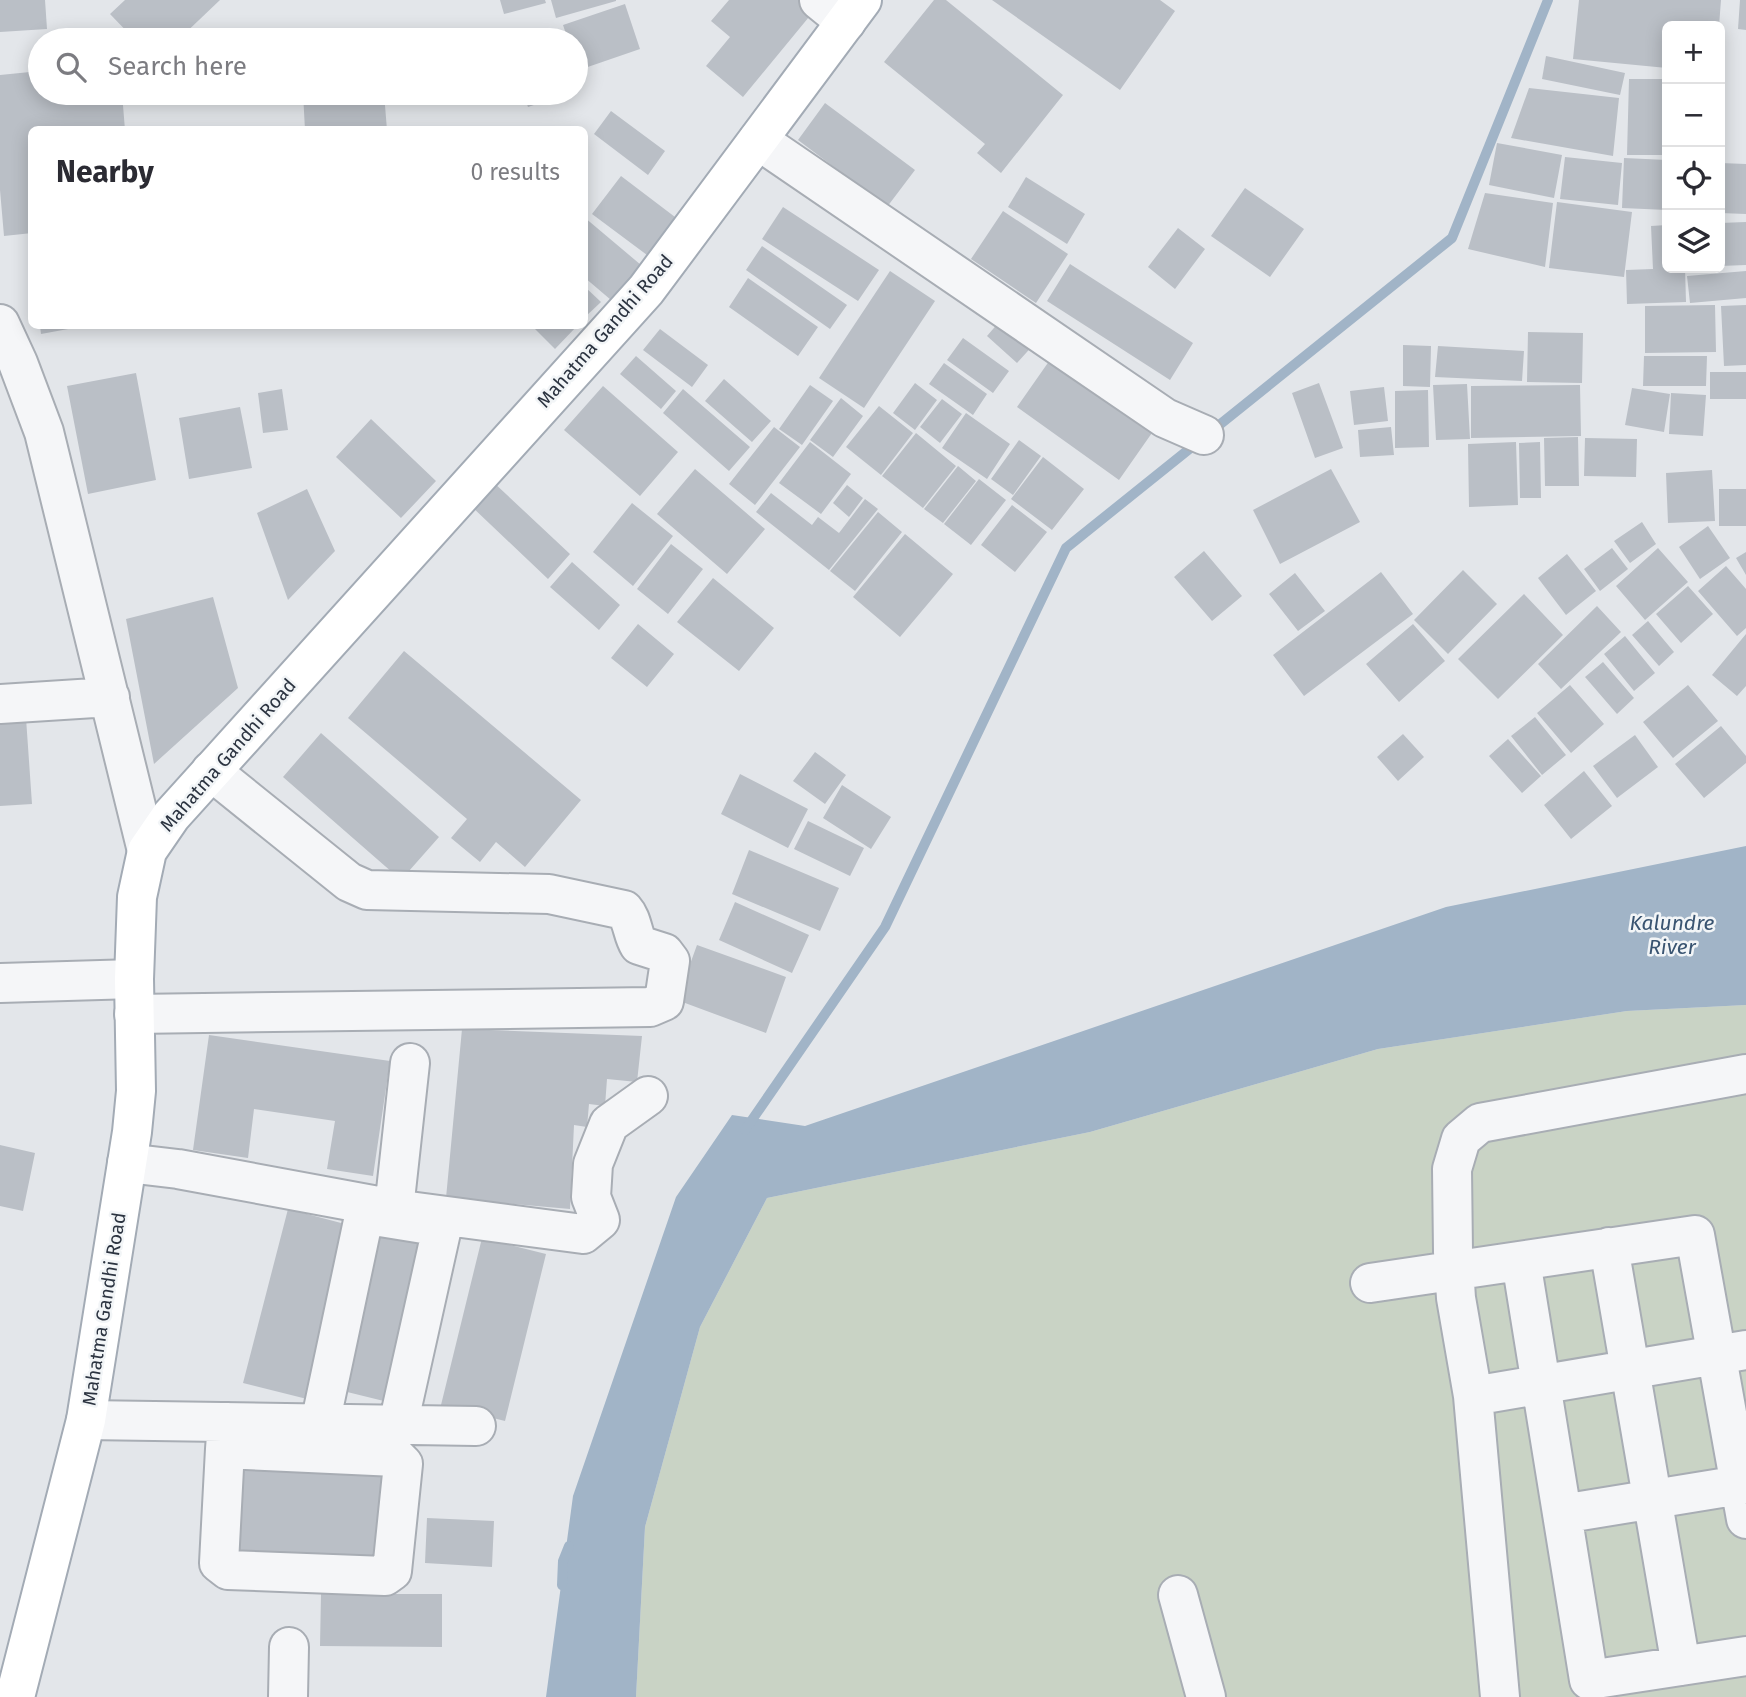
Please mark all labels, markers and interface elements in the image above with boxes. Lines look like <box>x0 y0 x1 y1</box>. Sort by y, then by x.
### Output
map controls <box>1662 21 1725 273</box>
button: + <box>1662 21 1725 84</box>
search box <box>28 28 588 105</box>
icon: search <box>52 48 90 86</box>
text: Search here <box>108 51 247 82</box>
button: − <box>1662 84 1725 147</box>
button: locate <box>1662 147 1725 210</box>
text: Nearby <box>56 154 154 190</box>
text: 0 results <box>470 158 560 186</box>
button: layers <box>1662 210 1725 273</box>
street label: Mahatma Gandhi Road <box>532 250 678 412</box>
street label: Mahatma Gandhi Road <box>155 674 301 836</box>
water label: Kalundre River <box>1630 910 1715 960</box>
street label: Mahatma Gandhi Road <box>77 1211 131 1407</box>

